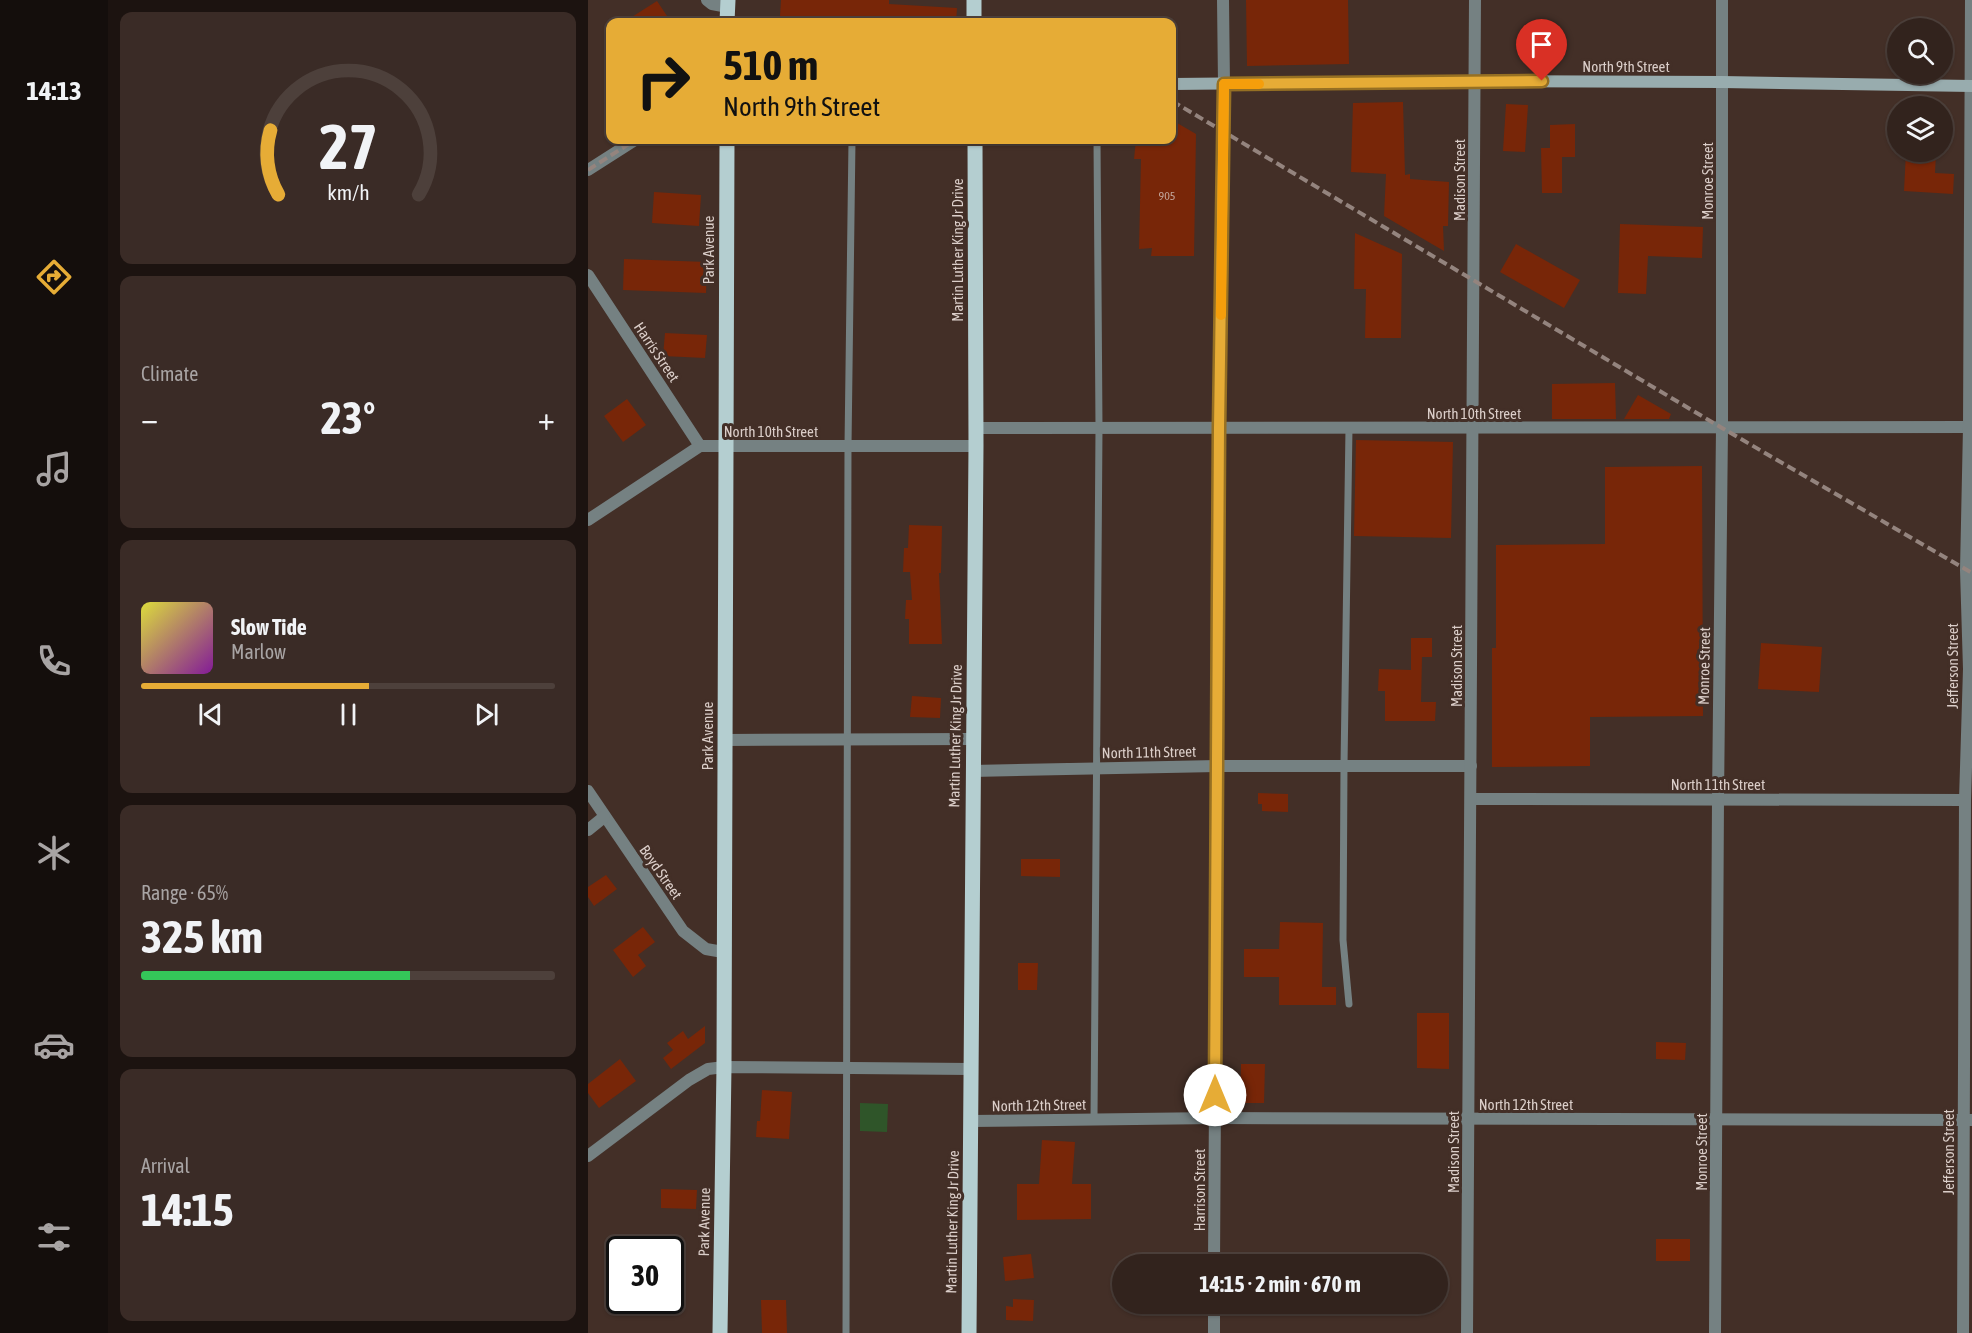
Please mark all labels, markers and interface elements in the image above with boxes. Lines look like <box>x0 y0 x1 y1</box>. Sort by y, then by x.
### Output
map controls <box>1887 18 1953 162</box>
button: search <box>1887 18 1953 84</box>
pin <box>1516 19 1567 81</box>
icon: arrive <box>1525 28 1558 61</box>
text: 510 m <box>723 41 818 89</box>
icon: right <box>624 42 702 120</box>
street label: North 9th Street <box>1582 58 1670 75</box>
text: 14:13 <box>26 75 82 106</box>
text: North 9th Street <box>723 91 880 122</box>
button: layers <box>1887 96 1953 162</box>
text: 27 <box>319 111 377 182</box>
street label: Madison Street <box>1451 139 1468 221</box>
street label: Monroe Street <box>1699 142 1716 220</box>
street label: Martin Luther King Jr Drive <box>949 178 966 322</box>
text: km/h <box>327 180 369 205</box>
house number: 905 <box>1159 189 1175 203</box>
street label: Park Avenue <box>700 216 717 284</box>
icon: directions <box>33 256 75 298</box>
street label: Harris Street <box>631 319 683 385</box>
text: Climate <box>141 362 198 385</box>
text: 23° <box>321 392 375 444</box>
text: − <box>141 399 158 437</box>
text: + <box>538 399 555 437</box>
street label: North 10th Street <box>1427 405 1521 422</box>
street label: North 10th Street <box>724 423 818 440</box>
icon: music <box>33 448 75 490</box>
text: Slow Tide <box>231 614 307 640</box>
street label: Jefferson Street <box>1944 623 1961 709</box>
street label: Madison Street <box>1448 625 1465 707</box>
street label: Monroe Street <box>1695 627 1713 705</box>
icon: phone <box>33 640 75 682</box>
text: Marlow <box>231 640 286 663</box>
street label: Martin Luther King Jr Drive <box>945 664 965 808</box>
icon: previous <box>194 698 227 731</box>
icon: pause <box>332 698 365 731</box>
icon: next <box>470 698 503 731</box>
street label: Park Avenue <box>699 702 716 770</box>
street label: North 11th Street <box>1102 743 1196 761</box>
street label: North 11th Street <box>1671 776 1765 793</box>
icon: climate <box>33 832 75 874</box>
street label: Boyd Street <box>636 842 686 902</box>
text: Range · 65% <box>141 881 228 904</box>
text: 325 km <box>141 911 263 963</box>
icon: car <box>33 1024 75 1066</box>
position arrow <box>1183 1063 1247 1127</box>
street label: North 12th Street <box>992 1096 1086 1114</box>
street label: North 12th Street <box>1479 1096 1573 1113</box>
street label: Jefferson Street <box>1940 1109 1957 1195</box>
street label: Madison Street <box>1445 1111 1462 1193</box>
street label: Monroe Street <box>1693 1113 1710 1191</box>
street label: Harrison Street <box>1191 1149 1208 1231</box>
street label: Martin Luther King Jr Drive <box>942 1150 962 1294</box>
text: Arrival <box>141 1154 190 1177</box>
text: 14:15 <box>141 1184 234 1236</box>
street label: Park Avenue <box>695 1187 713 1256</box>
icon: filters <box>33 1216 75 1258</box>
speed limit sign: 30 <box>606 1236 684 1314</box>
text: 14:15 · 2 min · 670 m <box>1199 1271 1361 1297</box>

